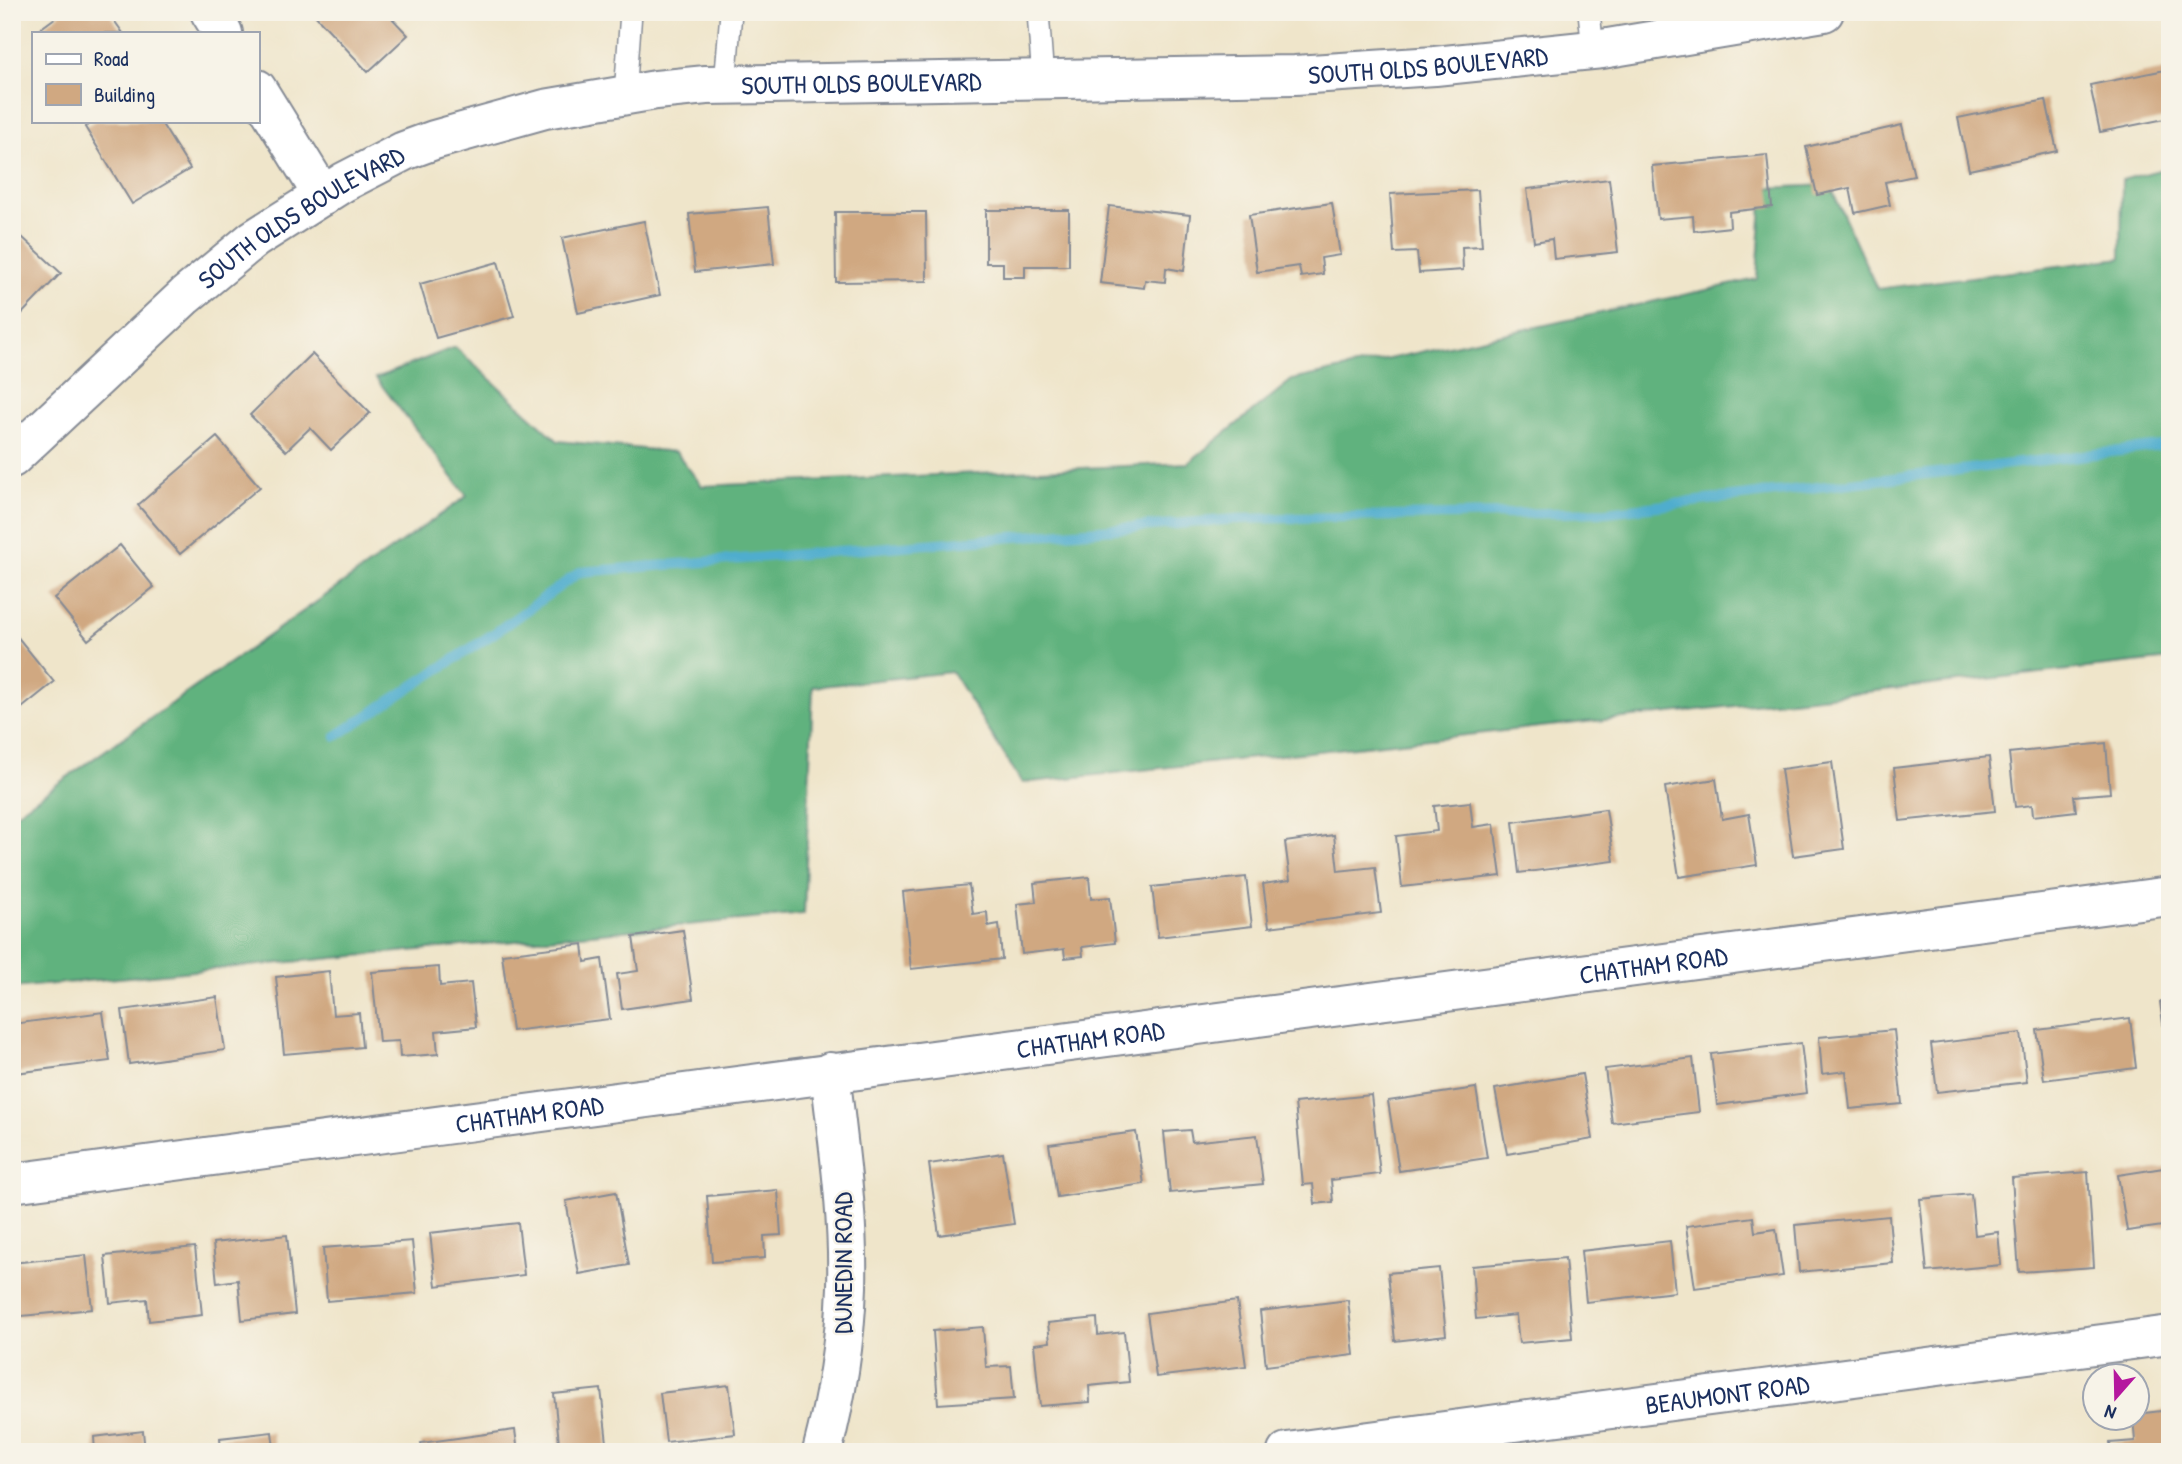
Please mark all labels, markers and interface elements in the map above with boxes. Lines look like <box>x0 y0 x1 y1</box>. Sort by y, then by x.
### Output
legend <box>32 32 259 122</box>
street label: SOUTH OLDS BOULEVARD <box>1307 37 1550 92</box>
text: Road <box>94 44 128 73</box>
street label: SOUTH OLDS BOULEVARD <box>741 63 982 102</box>
text: Building <box>94 80 155 109</box>
street label: SOUTH OLDS BOULEVARD <box>190 136 410 296</box>
street label: CHATHAM ROAD <box>1577 937 1730 991</box>
street label: CHATHAM ROAD <box>1014 1012 1167 1066</box>
street label: CHATHAM ROAD <box>453 1086 606 1141</box>
street label: DUNEDIN ROAD <box>825 1192 860 1334</box>
north arrow <box>2080 1362 2150 1432</box>
street label: BEAUMONT ROAD <box>1643 1365 1812 1422</box>
text: N <box>2101 1399 2119 1427</box>

